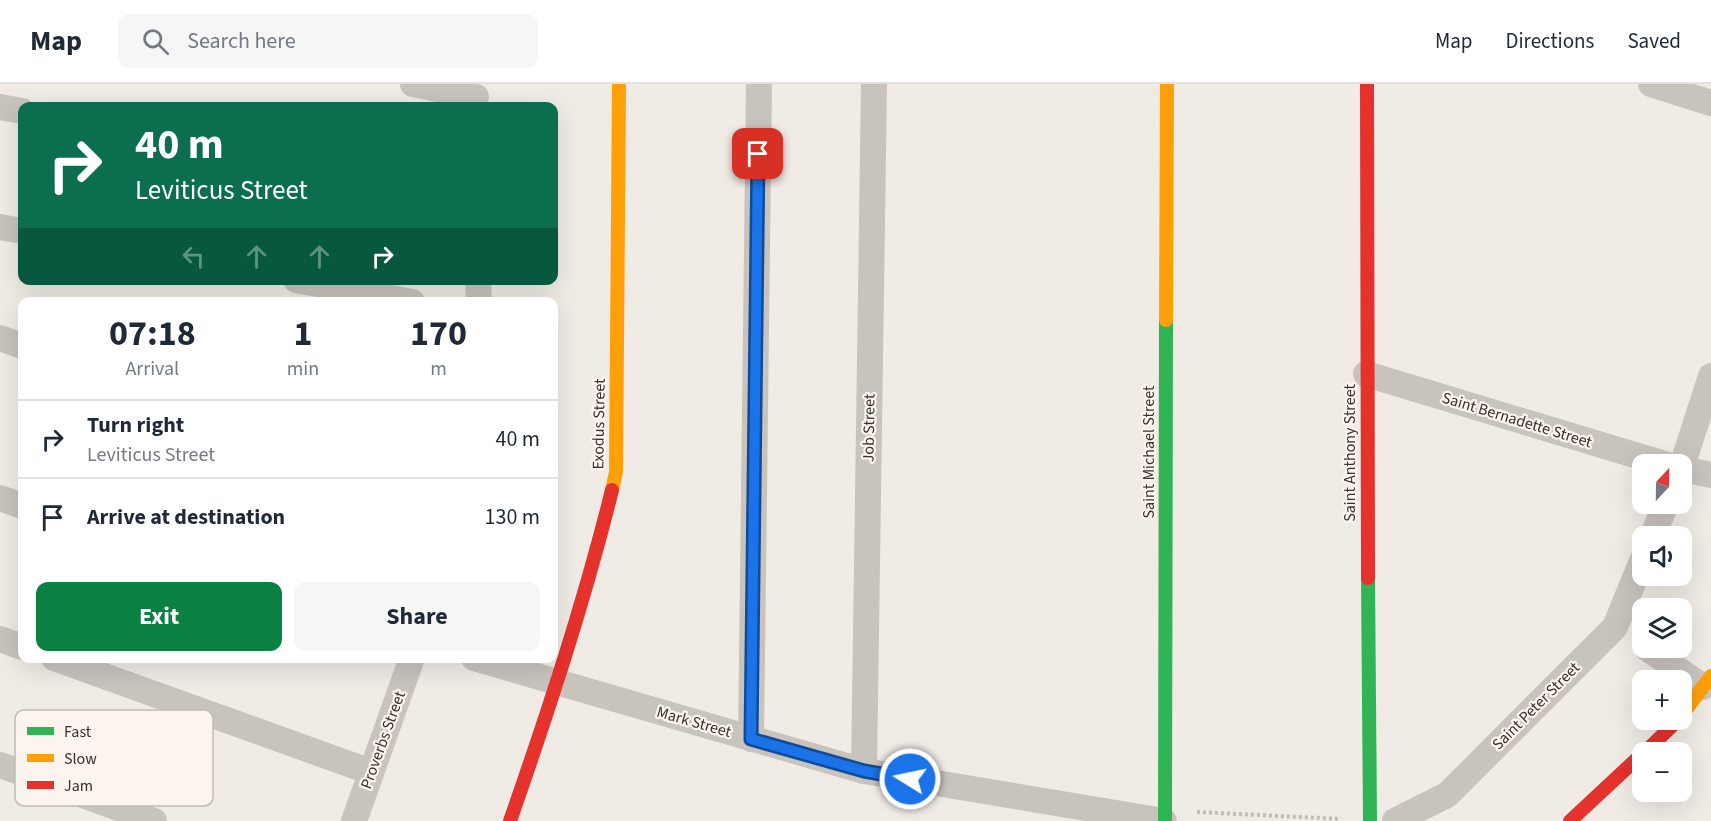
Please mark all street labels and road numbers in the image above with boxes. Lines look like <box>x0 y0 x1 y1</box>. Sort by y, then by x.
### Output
street label: Exodus Street <box>587 378 611 470</box>
street label: Saint Anthony Street <box>1339 384 1361 522</box>
street label: Saint Michael Street <box>1138 385 1160 518</box>
street label: Saint Bernadette Street <box>1439 387 1595 453</box>
street label: Job Street <box>857 393 881 462</box>
street label: Saint Peter Street <box>1487 657 1585 755</box>
street label: Proverbs Street <box>355 687 411 792</box>
street label: Mark Street <box>654 701 734 743</box>

